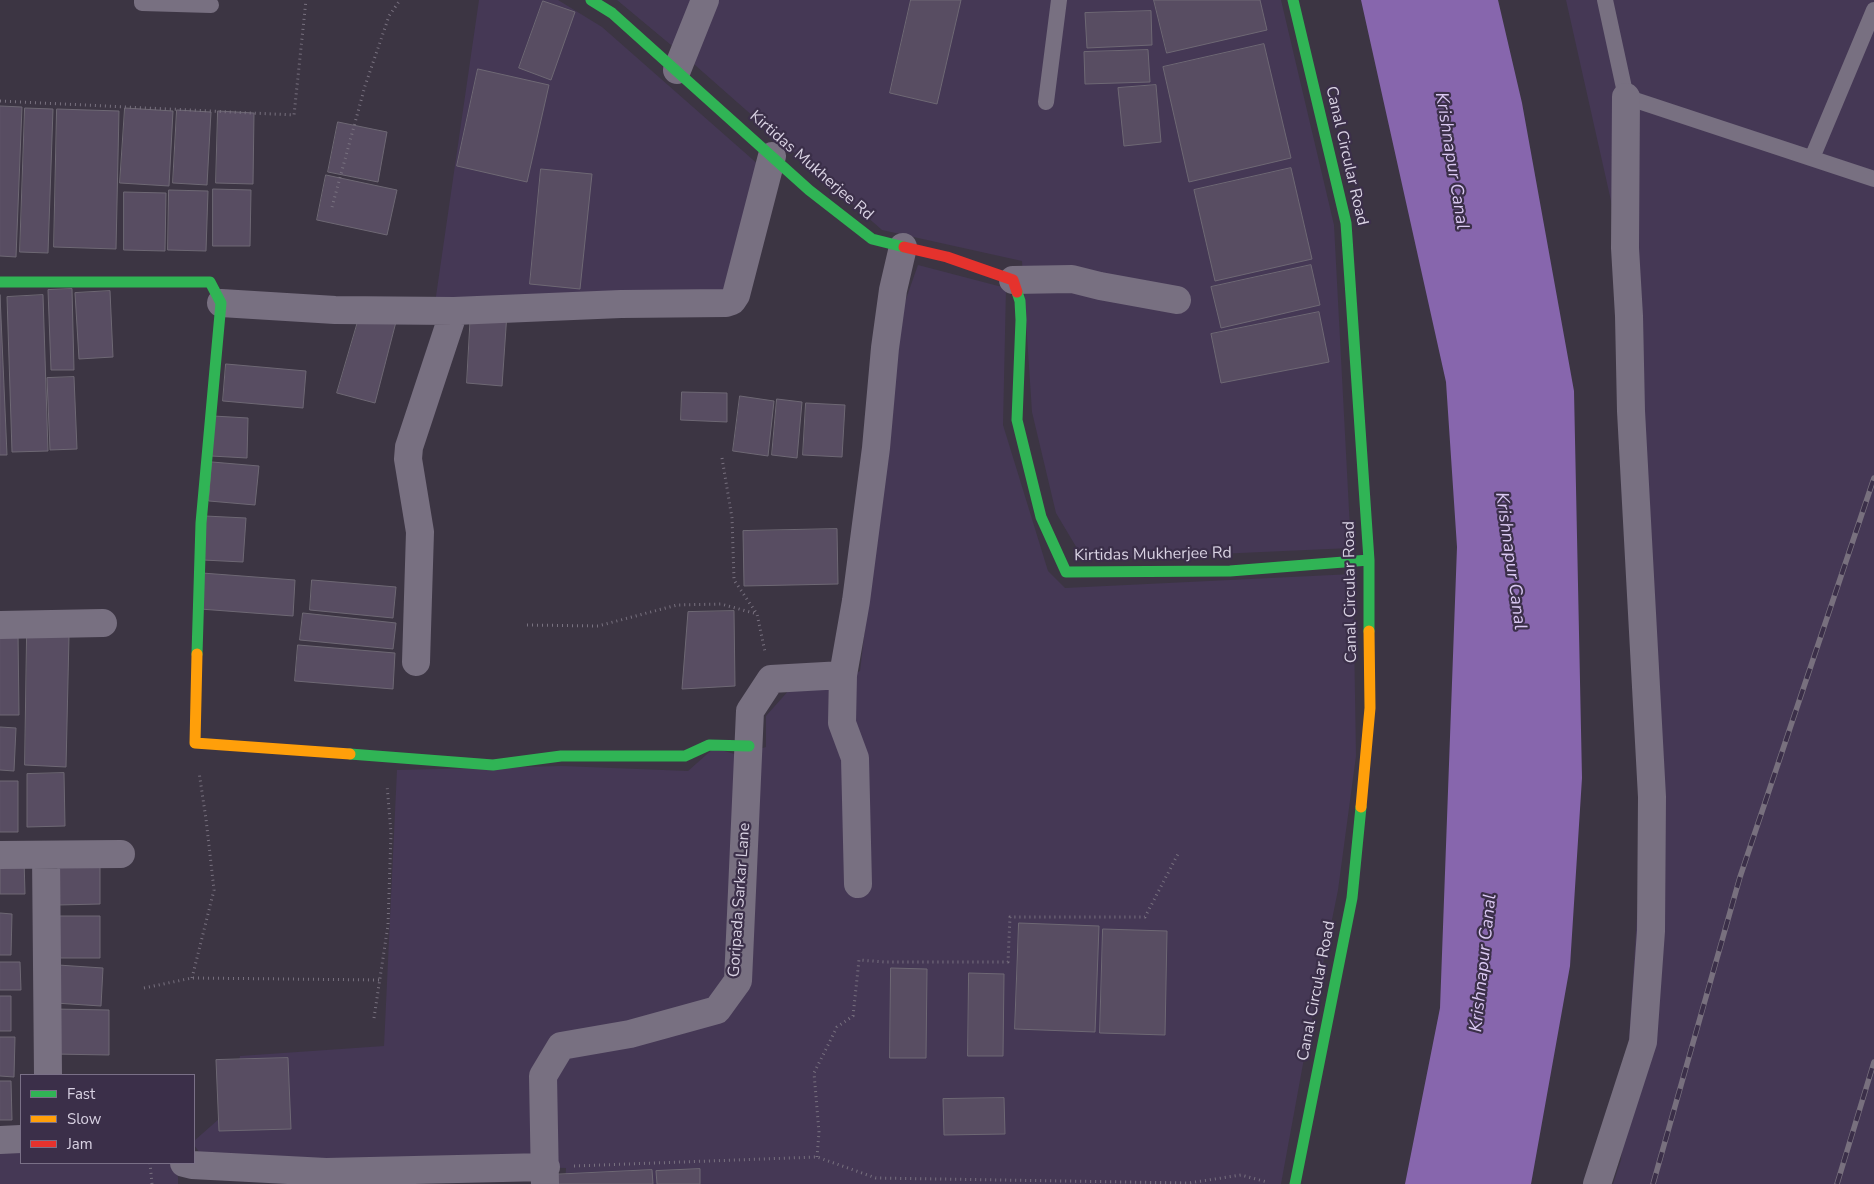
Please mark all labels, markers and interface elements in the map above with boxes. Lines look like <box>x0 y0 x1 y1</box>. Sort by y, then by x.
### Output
street label: Canal Circular Road <box>1321 85 1371 227</box>
water label: Krishnapur Canal <box>1429 91 1473 231</box>
street label: Kirtidas Mukherjee Rd <box>745 107 877 225</box>
water label: Krishnapur Canal <box>1490 491 1530 631</box>
street label: Canal Circular Road <box>1340 521 1362 663</box>
street label: Kirtidas Mukherjee Rd <box>1074 544 1232 566</box>
street label: Goripada Sarkar Lane <box>725 822 755 978</box>
water label: Krishnapur Canal <box>1466 893 1502 1033</box>
street label: Canal Circular Road <box>1294 919 1340 1063</box>
legend <box>20 1074 195 1164</box>
text: Fast <box>67 1084 95 1104</box>
text: Slow <box>67 1109 101 1129</box>
text: Jam <box>67 1134 93 1154</box>

